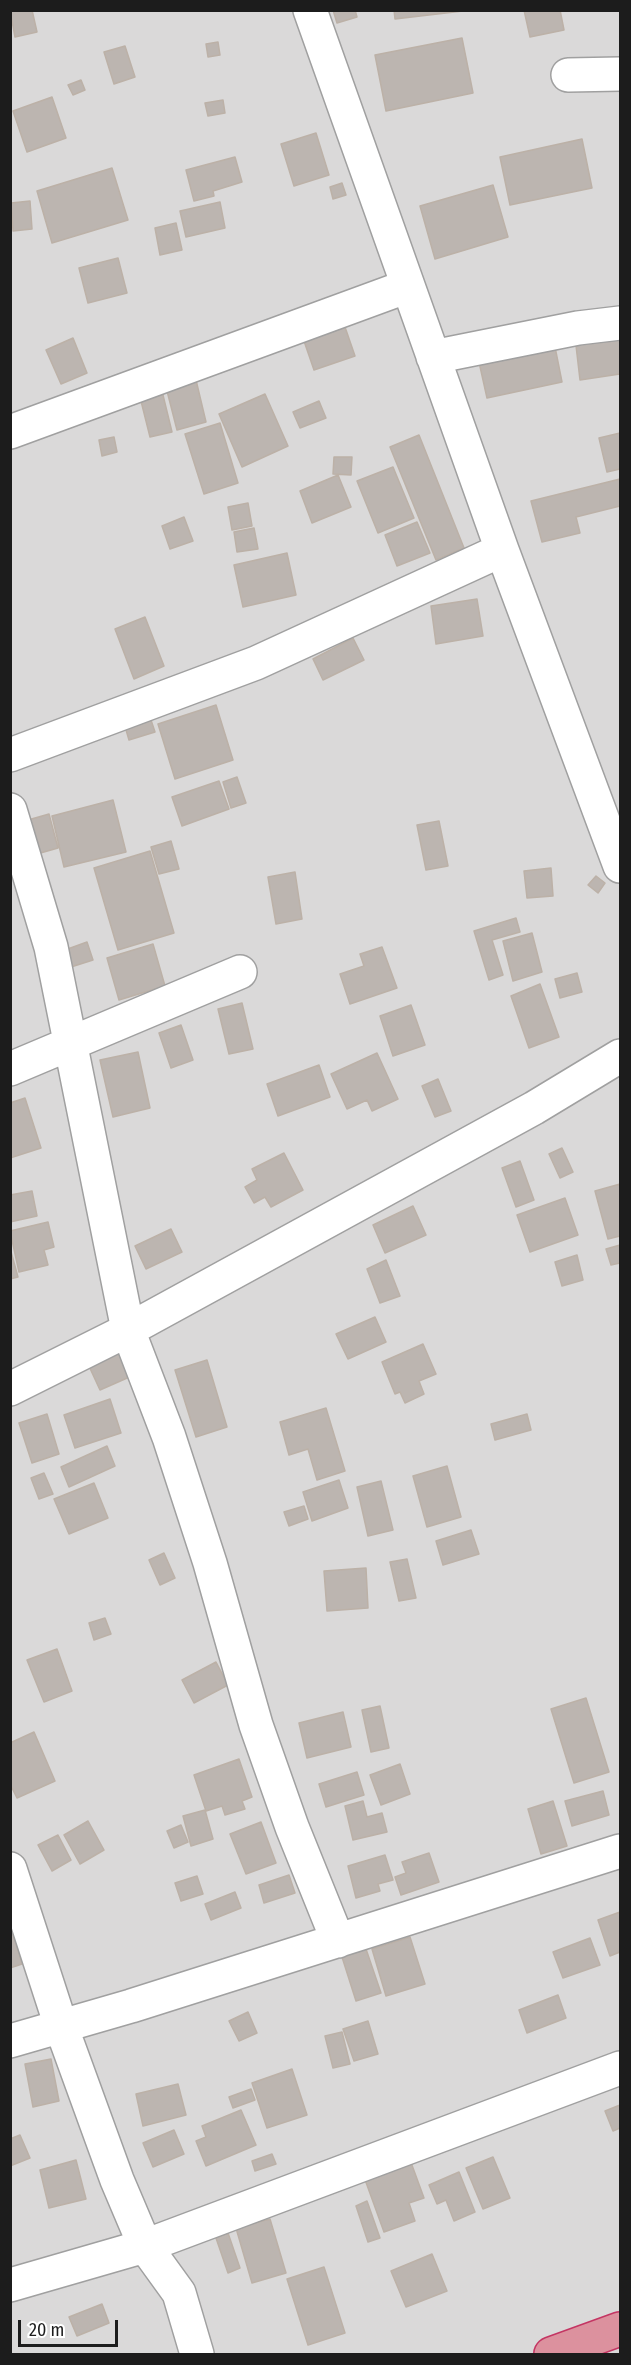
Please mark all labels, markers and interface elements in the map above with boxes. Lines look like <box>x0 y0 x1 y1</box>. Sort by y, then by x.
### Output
scale bar <box>21 2308 122 2346</box>
text: 20 m <box>29 2319 64 2341</box>

